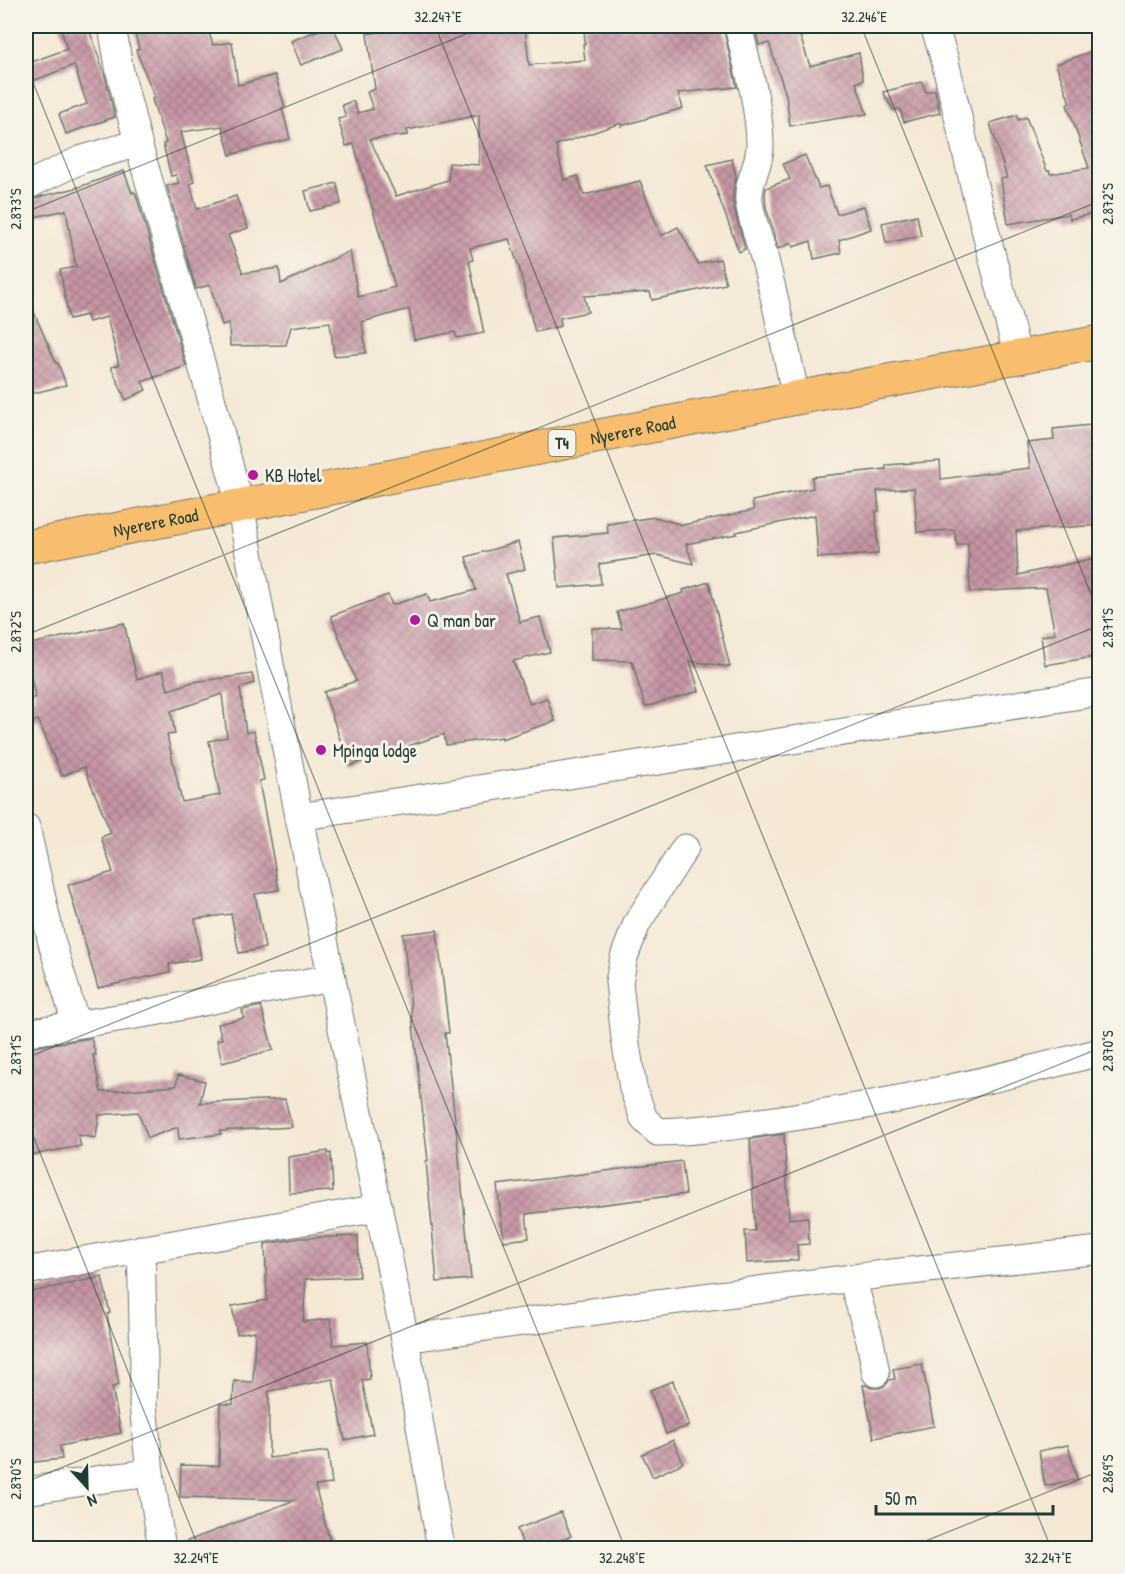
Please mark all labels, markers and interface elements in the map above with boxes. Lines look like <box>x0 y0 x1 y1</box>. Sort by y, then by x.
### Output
text: 32.247°E <box>414 6 462 27</box>
text: 32.246°E <box>841 6 887 27</box>
text: 2.872°S <box>1097 183 1118 225</box>
text: 2.873°S <box>5 188 26 230</box>
street label: Nyerere Road <box>588 409 677 450</box>
road number: T4 <box>548 430 576 456</box>
place label: KB Hotel <box>265 463 322 488</box>
marker: KB Hotel <box>246 468 260 482</box>
street label: Nyerere Road <box>111 501 200 542</box>
place label: Q man bar <box>427 608 496 633</box>
text: 2.871°S <box>1097 608 1118 648</box>
text: 2.872°S <box>5 611 26 653</box>
marker: Q man bar <box>408 613 422 627</box>
place label: Mpinga lodge <box>333 738 417 763</box>
marker: Mpinga lodge <box>314 743 328 757</box>
text: 2.870°S <box>1097 1030 1118 1072</box>
text: 2.871°S <box>5 1035 26 1075</box>
text: 2.869°S <box>1097 1455 1118 1493</box>
north arrow <box>57 1457 117 1517</box>
text: 2.870°S <box>5 1458 26 1500</box>
scale bar <box>876 1478 1053 1516</box>
text: 50 m <box>885 1486 917 1511</box>
text: N <box>84 1489 101 1513</box>
text: 32.249°E <box>173 1547 219 1568</box>
text: 32.248°E <box>599 1547 645 1568</box>
text: 32.247°E <box>1024 1547 1072 1568</box>

